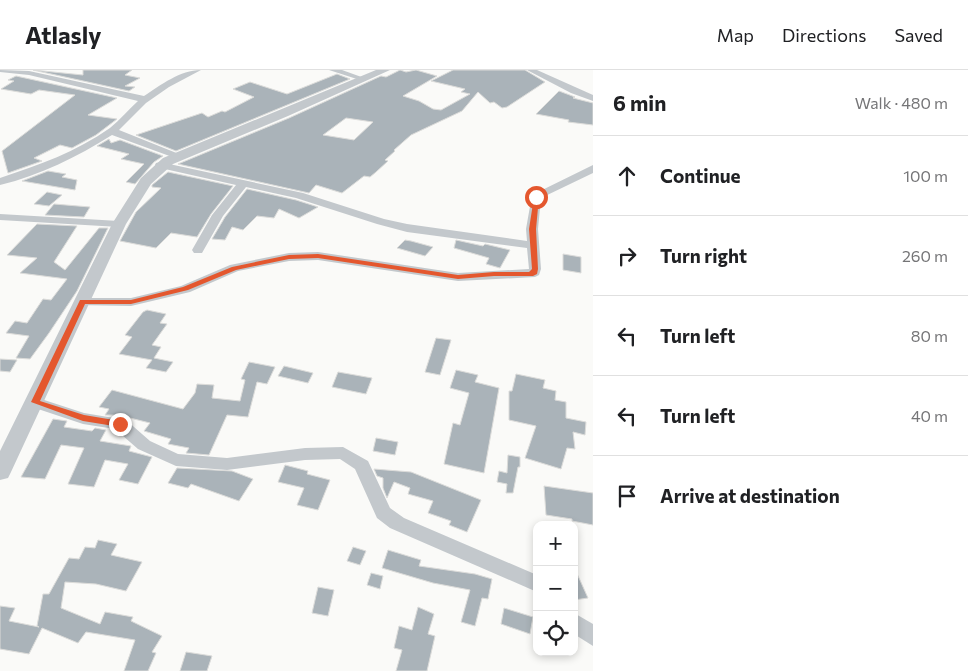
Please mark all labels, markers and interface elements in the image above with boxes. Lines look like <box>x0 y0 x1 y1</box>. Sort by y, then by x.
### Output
text: Atlasly <box>25 20 102 49</box>
text: Map <box>717 24 754 46</box>
text: Directions <box>782 24 866 46</box>
text: Saved <box>894 24 943 46</box>
text: 6 min <box>613 90 666 115</box>
text: Walk · 480 m <box>855 93 948 112</box>
icon: ahead <box>613 162 641 190</box>
text: Continue <box>660 164 740 187</box>
text: 100 m <box>903 166 948 185</box>
route start <box>525 186 548 209</box>
icon: right <box>613 242 641 270</box>
text: Turn right <box>660 244 747 267</box>
text: 260 m <box>902 246 948 265</box>
icon: left <box>613 322 641 350</box>
text: Turn left <box>660 324 735 347</box>
text: 80 m <box>911 326 948 345</box>
icon: left <box>613 402 641 430</box>
text: Turn left <box>660 404 735 427</box>
text: 40 m <box>911 406 948 425</box>
route end <box>109 413 132 436</box>
icon: arrive <box>613 482 641 510</box>
text: Arrive at destination <box>660 484 840 507</box>
map controls <box>533 521 578 656</box>
button: + <box>533 521 578 566</box>
button: − <box>533 566 578 611</box>
button: locate <box>533 611 578 656</box>

